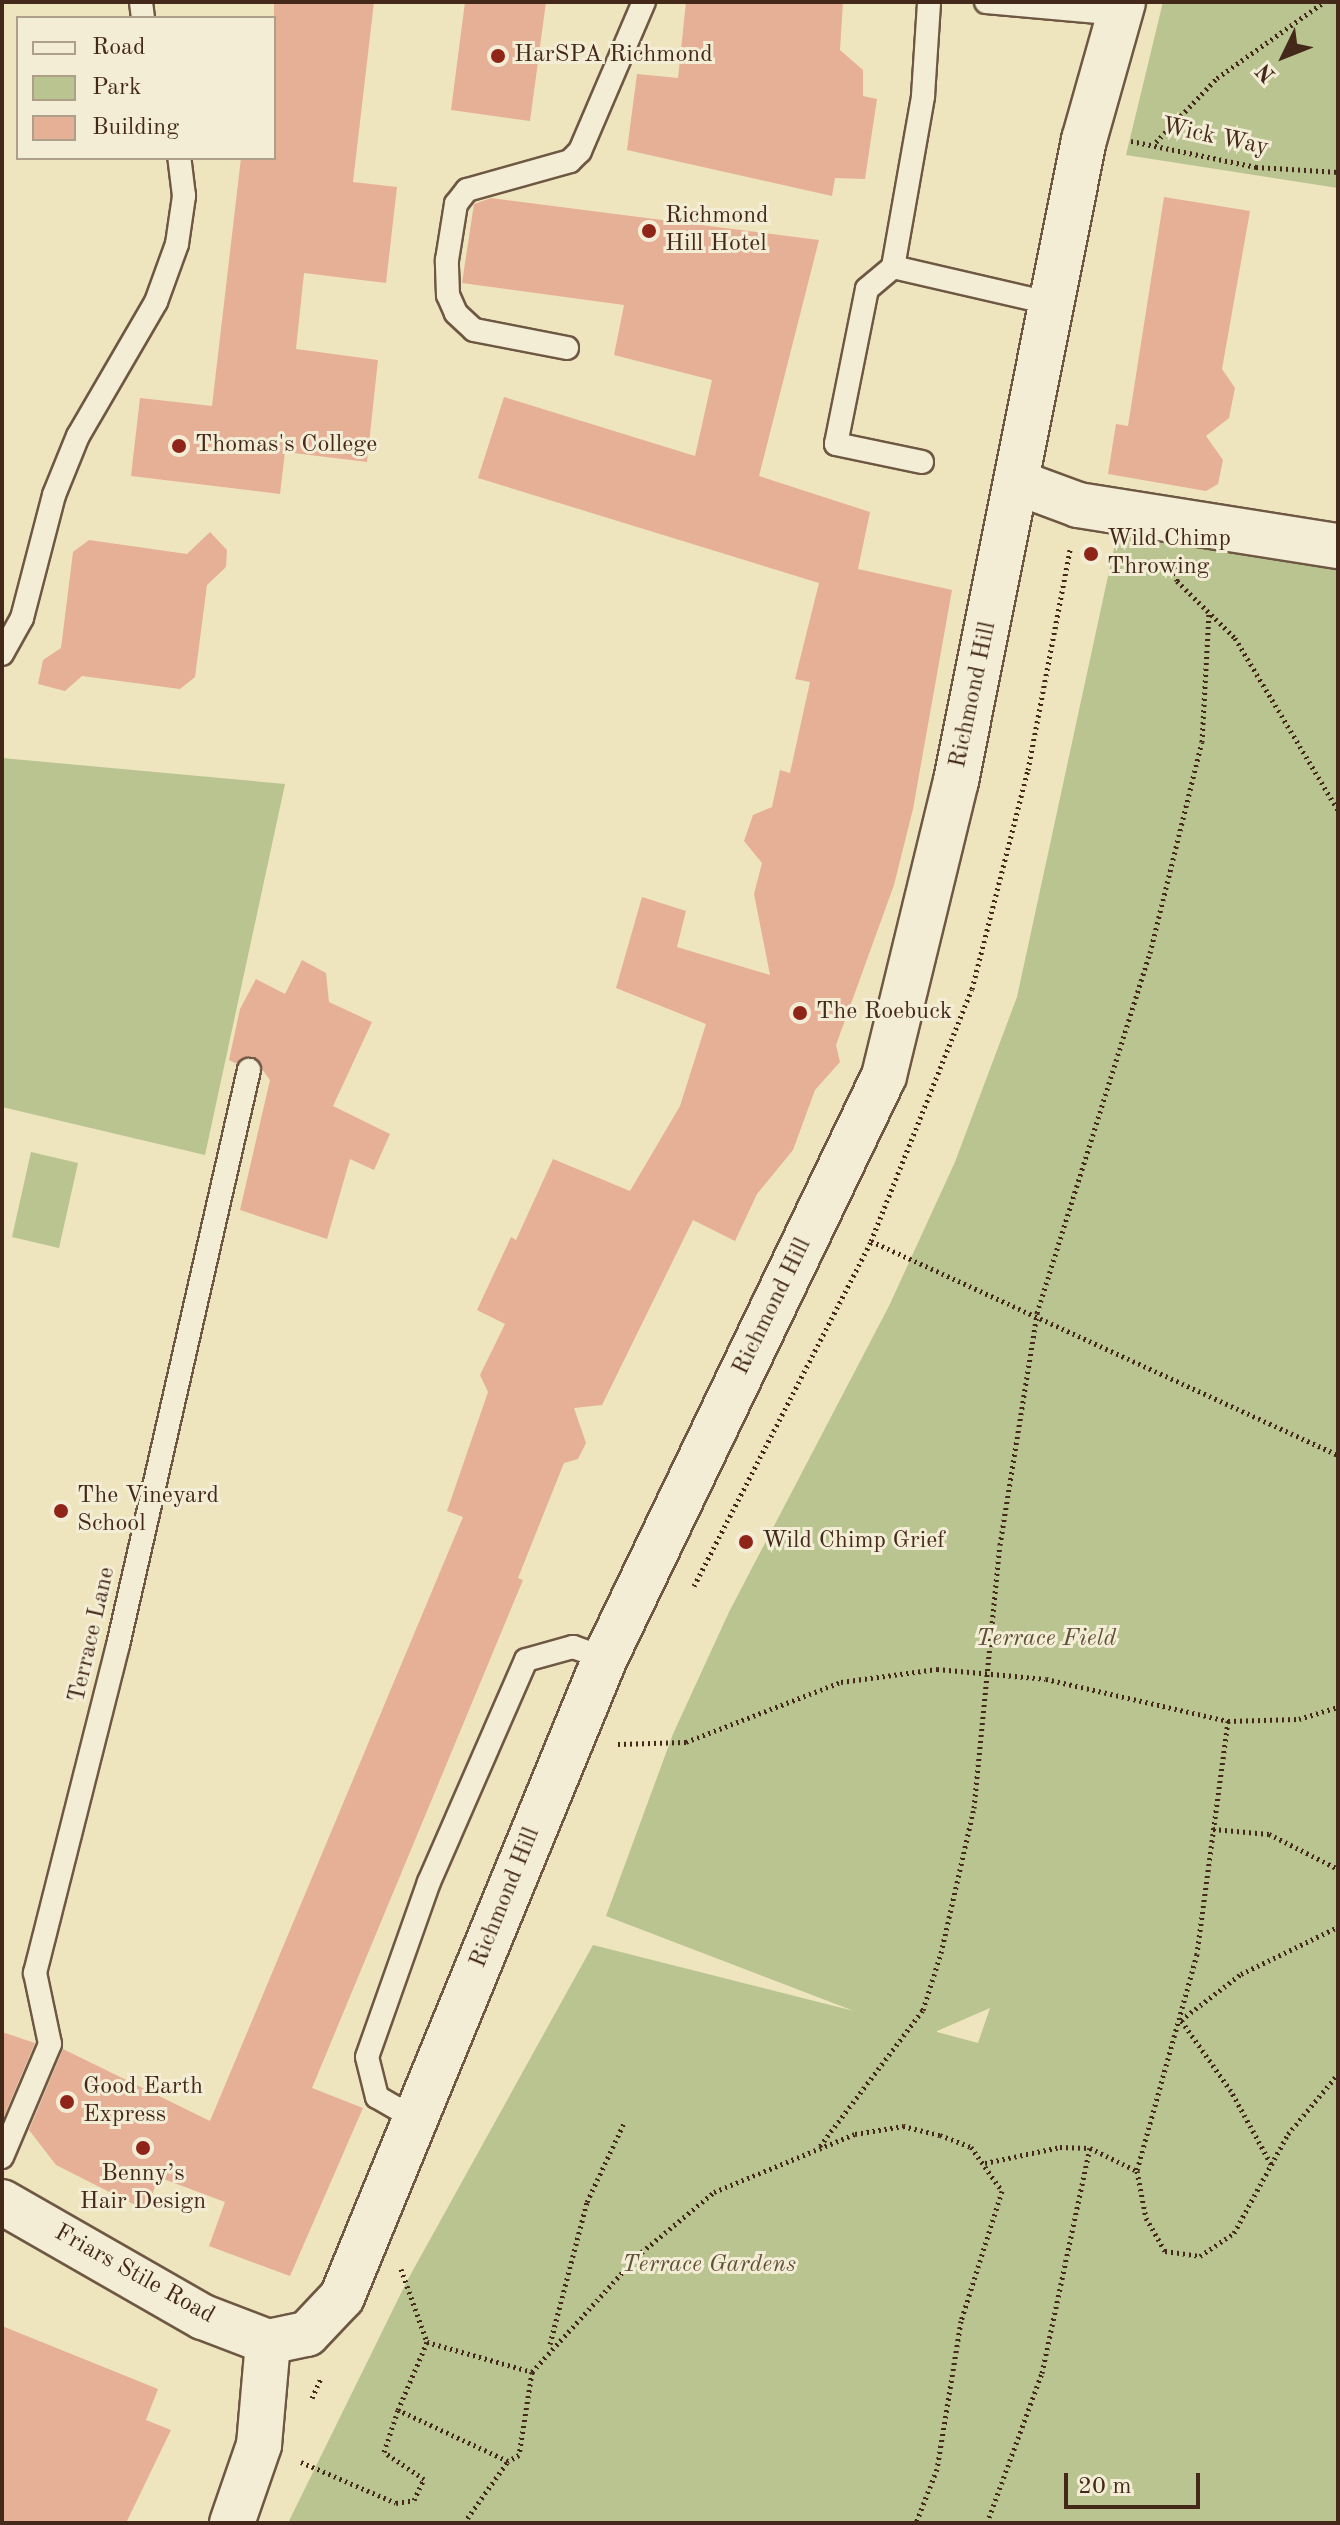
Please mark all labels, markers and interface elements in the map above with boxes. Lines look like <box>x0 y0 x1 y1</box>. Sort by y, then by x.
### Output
legend <box>16 16 276 160</box>
north arrow <box>1244 16 1324 96</box>
text: Road <box>92 36 145 60</box>
place label: HarSPA Richmond <box>514 42 713 70</box>
marker: HarSPA Richmond <box>489 47 507 65</box>
text: N <box>1253 59 1280 86</box>
text: Park <box>92 76 141 100</box>
street label: Wick Way <box>1159 113 1271 163</box>
text: Building <box>92 116 179 140</box>
place label: Richmond Hill Hotel <box>665 203 769 259</box>
marker: Richmond Hill Hotel <box>640 222 658 240</box>
place label: Thomas's College <box>195 432 377 460</box>
marker: Thomas's College <box>170 437 188 455</box>
place label: Wild Chimp Throwing <box>1107 526 1231 582</box>
marker: Wild Chimp Throwing <box>1082 545 1100 563</box>
street label: Richmond Hill <box>944 619 1004 771</box>
place label: The Roebuck <box>816 999 952 1027</box>
marker: The Roebuck <box>791 1004 809 1022</box>
street label: Richmond Hill <box>727 1234 819 1380</box>
place label: The Vineyard School <box>77 1483 219 1539</box>
marker: The Vineyard School <box>52 1502 70 1520</box>
place label: Wild Chimp Grief <box>762 1528 945 1556</box>
marker: Wild Chimp Grief <box>737 1533 755 1551</box>
street label: Terrace Lane <box>63 1564 123 1706</box>
park label: Terrace Field <box>976 1626 1116 1654</box>
street label: Richmond Hill <box>465 1824 547 1972</box>
place label: Good Earth Express <box>83 2074 203 2130</box>
marker: Good Earth Express <box>58 2093 76 2111</box>
marker: Benny’s Hair Design <box>134 2139 152 2157</box>
place label: Benny’s Hair Design <box>80 2161 206 2217</box>
street label: Friars Stile Road <box>49 2219 219 2331</box>
park label: Terrace Gardens <box>622 2252 796 2280</box>
scale bar <box>1068 2457 1204 2507</box>
text: 20 m <box>1078 2475 1132 2499</box>

